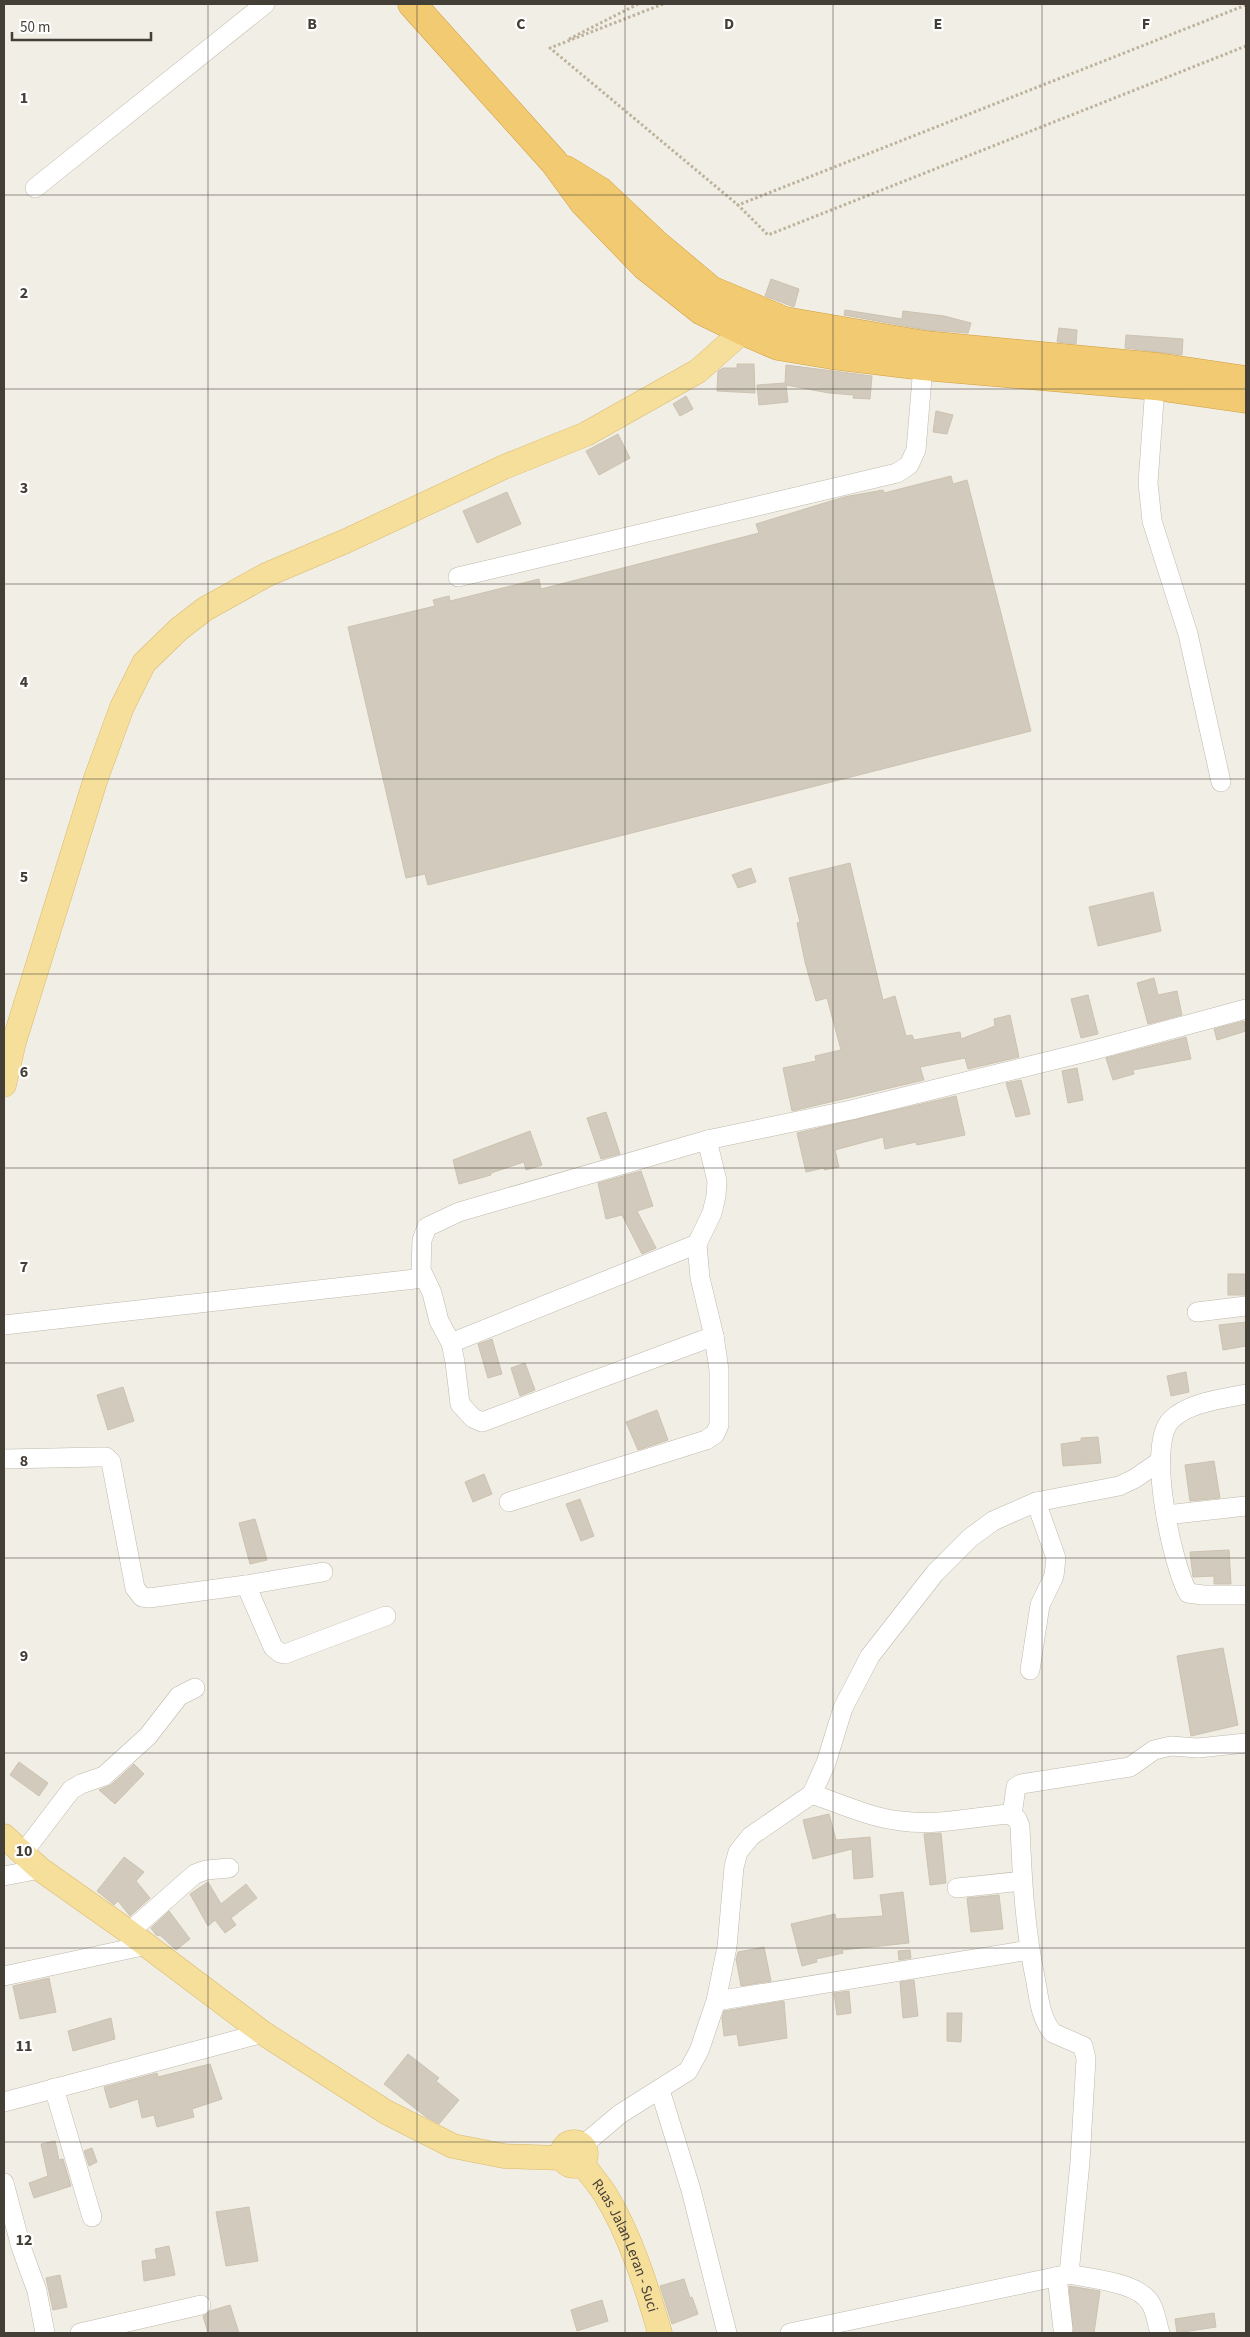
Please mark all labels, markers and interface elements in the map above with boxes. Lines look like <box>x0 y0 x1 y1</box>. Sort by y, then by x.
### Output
scale bar <box>12 10 151 42</box>
text: B <box>307 13 317 35</box>
text: C <box>516 13 526 35</box>
text: D <box>724 13 734 35</box>
text: E <box>934 13 942 35</box>
text: F <box>1142 13 1150 35</box>
text: 50 m <box>20 17 50 38</box>
text: 1 <box>20 87 28 109</box>
text: 2 <box>20 282 28 304</box>
text: 3 <box>20 477 28 499</box>
text: 4 <box>20 671 29 693</box>
text: 5 <box>20 866 28 888</box>
text: 6 <box>20 1061 28 1083</box>
text: 7 <box>20 1256 28 1278</box>
text: 8 <box>20 1450 28 1472</box>
text: 9 <box>20 1645 28 1667</box>
text: 10 <box>16 1840 32 1862</box>
text: 11 <box>16 2035 32 2057</box>
street label: Ruas Jalan Leran - Suci <box>587 2174 664 2315</box>
text: 12 <box>16 2229 32 2251</box>

